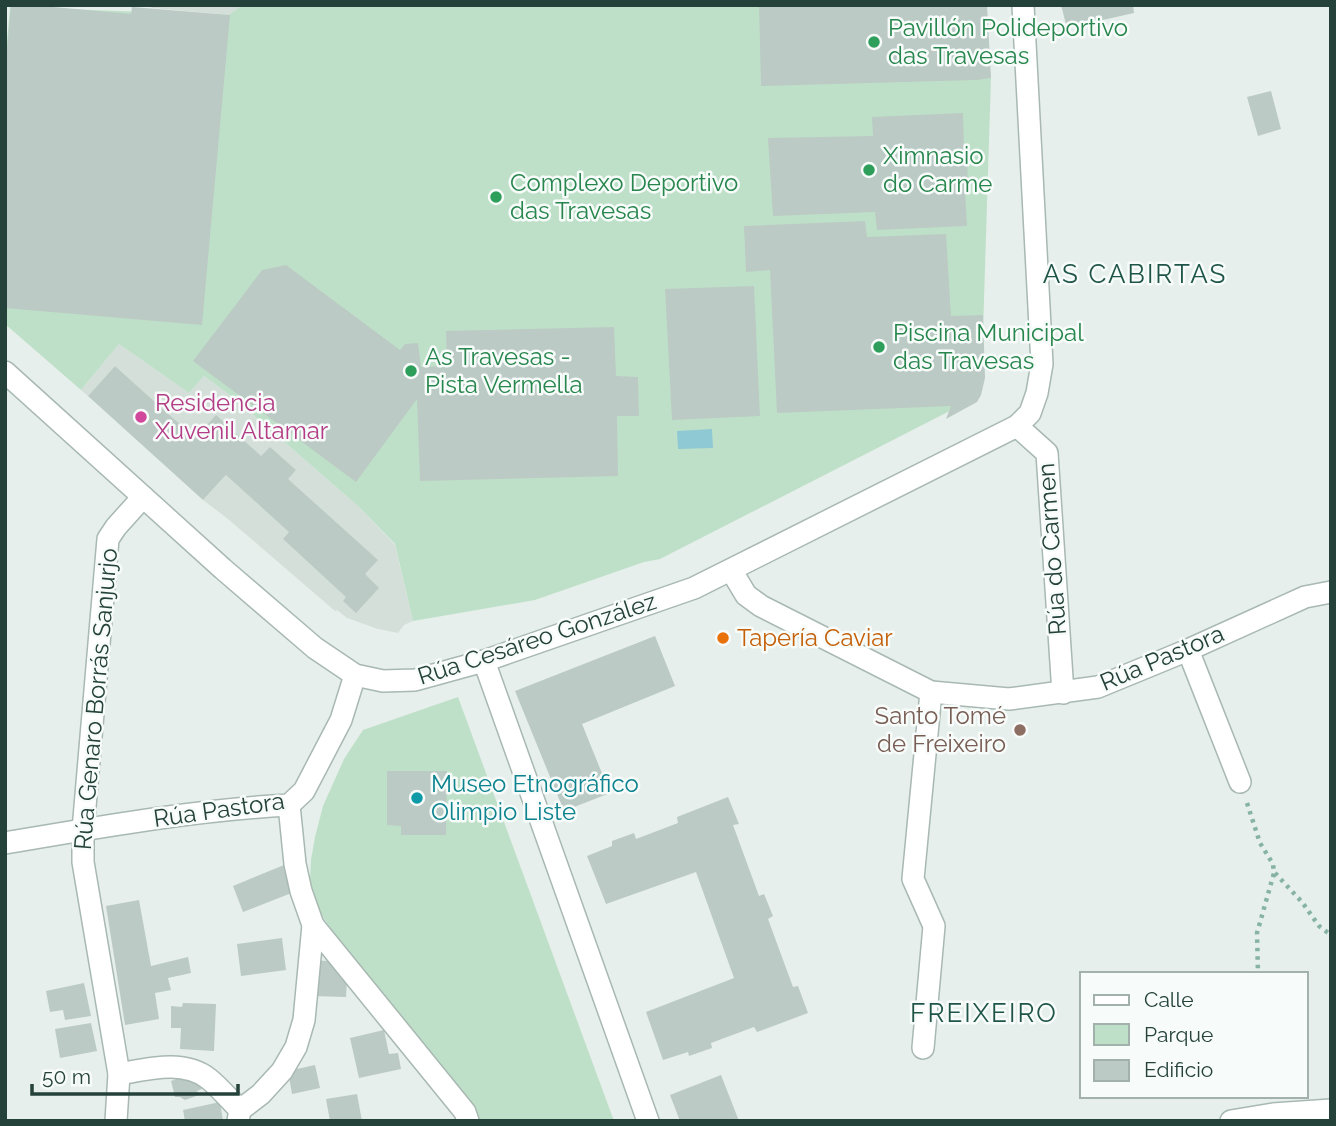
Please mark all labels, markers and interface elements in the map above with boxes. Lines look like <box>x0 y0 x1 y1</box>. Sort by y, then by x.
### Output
place label: Pavillón Polideportivo das Travesas <box>888 13 1128 70</box>
marker: Pavillón Polideportivo das Travesas <box>866 34 882 50</box>
place label: Ximnasio do Carme <box>883 141 992 198</box>
marker: Ximnasio do Carme <box>861 162 877 178</box>
place label: Complexo Deportivo das Travesas <box>510 168 738 225</box>
marker: Complexo Deportivo das Travesas <box>488 189 504 205</box>
district label: AS CABIRTAS <box>1043 259 1227 289</box>
place label: Piscina Municipal das Travesas <box>893 318 1084 375</box>
marker: Piscina Municipal das Travesas <box>871 339 887 355</box>
place label: As Travesas - Pista Vermella <box>425 342 583 399</box>
marker: As Travesas - Pista Vermella <box>403 363 419 379</box>
place label: Residencia Xuvenil Altamar <box>155 388 329 445</box>
marker: Residencia Xuvenil Altamar <box>133 409 149 425</box>
street label: Rúa do Carmen <box>1031 462 1072 636</box>
street label: Rúa Genaro Borrás Sanjurjo <box>68 547 123 851</box>
street label: Rúa Cesáreo González <box>414 586 660 691</box>
street label: Rúa Pastora <box>1095 618 1228 697</box>
place label: Tapería Caviar <box>737 623 893 652</box>
marker: Tapería Caviar <box>715 630 731 646</box>
place label: Santo Tomé de Freixeiro <box>875 701 1006 758</box>
marker: Santo Tomé de Freixeiro <box>1012 722 1028 738</box>
place label: Museo Etnográfico Olimpio Liste <box>431 769 639 826</box>
street label: Rúa Pastora <box>152 786 286 833</box>
marker: Museo Etnográfico Olimpio Liste <box>409 790 425 806</box>
legend <box>1080 972 1308 1098</box>
text: Calle <box>1144 987 1194 1012</box>
district label: FREIXEIRO <box>910 998 1058 1028</box>
text: Parque <box>1144 1022 1213 1047</box>
scale bar <box>32 1052 238 1096</box>
text: Edificio <box>1144 1057 1213 1082</box>
text: 50 m <box>42 1064 91 1089</box>

